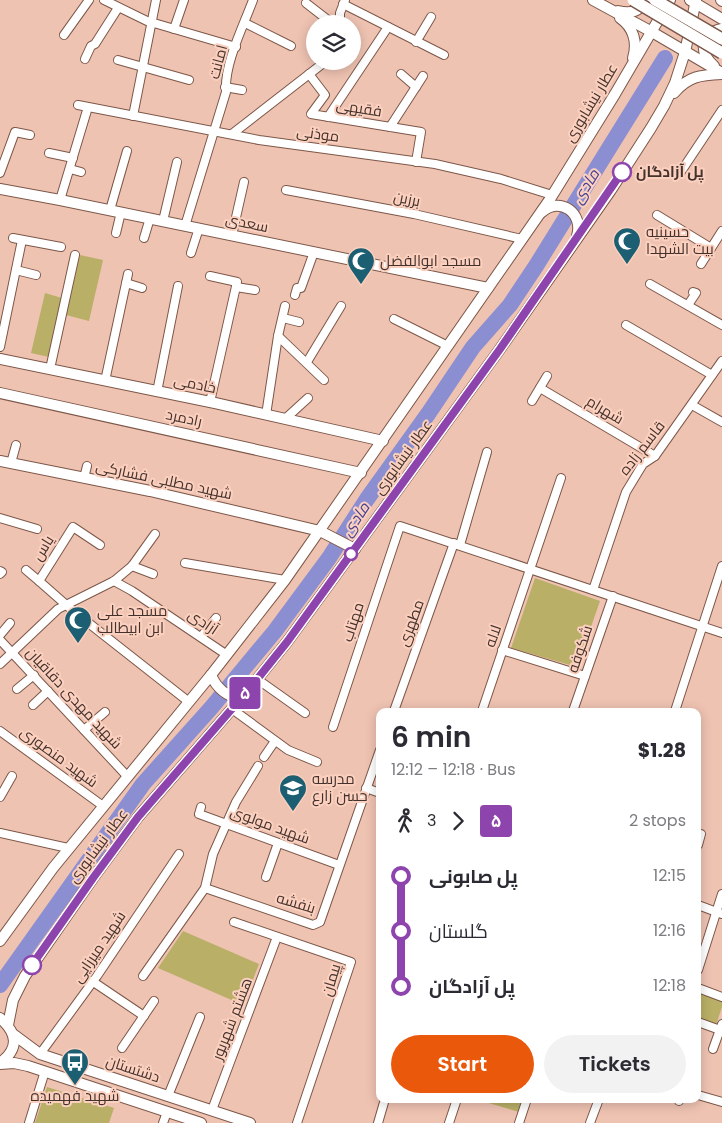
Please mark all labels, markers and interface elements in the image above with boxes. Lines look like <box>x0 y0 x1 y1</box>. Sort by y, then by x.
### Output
map controls <box>306 15 361 70</box>
button: layers <box>306 15 361 70</box>
street label: امانت <box>203 43 232 81</box>
street label: عطار نیشابوری <box>559 59 622 146</box>
street label: فقیهی <box>335 94 384 121</box>
street label: موذنی <box>295 120 341 147</box>
place label: پل آزادگان <box>636 161 704 183</box>
marker: پل آزادگان <box>612 162 632 182</box>
water label: مادی <box>566 164 605 208</box>
street label: برزین <box>392 186 422 211</box>
street label: سعدی <box>224 208 271 237</box>
place label: حسینیه بیت الشهدا <box>646 221 714 259</box>
mosque icon: حسینیه بیت الشهدا <box>612 226 642 265</box>
mosque icon: مسجد ابوالفضل <box>346 246 376 285</box>
place label: مسجد ابوالفضل <box>380 250 481 271</box>
street label: خادمی <box>172 369 218 398</box>
street label: شهرام <box>583 390 628 429</box>
street label: رادمرد <box>164 403 204 432</box>
street label: عطار نیشابوری <box>368 415 437 499</box>
street label: قاسم زاده <box>614 416 670 479</box>
street label: شهید مطلبی فشارکی <box>94 455 234 504</box>
water label: مادی <box>336 497 376 541</box>
street label: یاس <box>27 531 59 565</box>
unlabelled marker <box>344 547 358 561</box>
street label: مطهری <box>392 596 429 649</box>
street label: مهتاب <box>336 599 369 644</box>
place label: مسجد علی ابن ابیطالب <box>97 600 167 638</box>
street label: آزادی <box>184 604 223 639</box>
mosque icon: مسجد علی ابن ابیطالب <box>63 605 93 644</box>
street label: لاله <box>479 622 506 650</box>
street label: شکوفه <box>562 622 597 675</box>
street label: شهید مهدی دقاقیان <box>22 642 127 753</box>
line badge: ۵ <box>229 677 261 709</box>
text: ۵ <box>239 680 251 705</box>
text: 6 min <box>391 718 471 757</box>
street label: شهید منصوری <box>16 721 103 792</box>
text: $1.28 <box>638 737 686 764</box>
text: 12:12 – 12:18 · Bus <box>391 758 516 781</box>
place label: مدرسه حسن زارع <box>312 768 368 807</box>
school or university icon: مدرسه حسن زارع <box>278 773 308 812</box>
street label: شهید مولوی <box>227 800 313 849</box>
street label: عطار نیشابوری <box>63 804 133 887</box>
icon: walk <box>391 807 419 835</box>
icon: forward <box>444 807 472 835</box>
text: ۵ <box>490 808 502 833</box>
text: 3 <box>427 809 436 832</box>
text: 2 stops <box>629 809 686 832</box>
text: پل صابونی <box>429 863 518 890</box>
text: 12:15 <box>653 864 686 887</box>
street label: بنفشه <box>274 887 318 918</box>
street label: شهید میرزایی <box>67 907 130 987</box>
text: گلستان <box>429 918 488 945</box>
text: 12:16 <box>653 919 686 942</box>
unlabelled marker <box>22 955 42 975</box>
street label: پیمان <box>316 961 345 999</box>
text: پل آزادگان <box>429 973 515 1000</box>
text: 12:18 <box>653 974 686 997</box>
street label: هشتم شهریور <box>206 975 257 1064</box>
button: Start <box>391 1035 534 1093</box>
button: Tickets <box>544 1035 686 1093</box>
bus stop icon: شهید فهمیده <box>60 1047 90 1086</box>
street label: دشتستان <box>103 1050 163 1087</box>
place label: شهید فهمیده <box>30 1085 120 1106</box>

